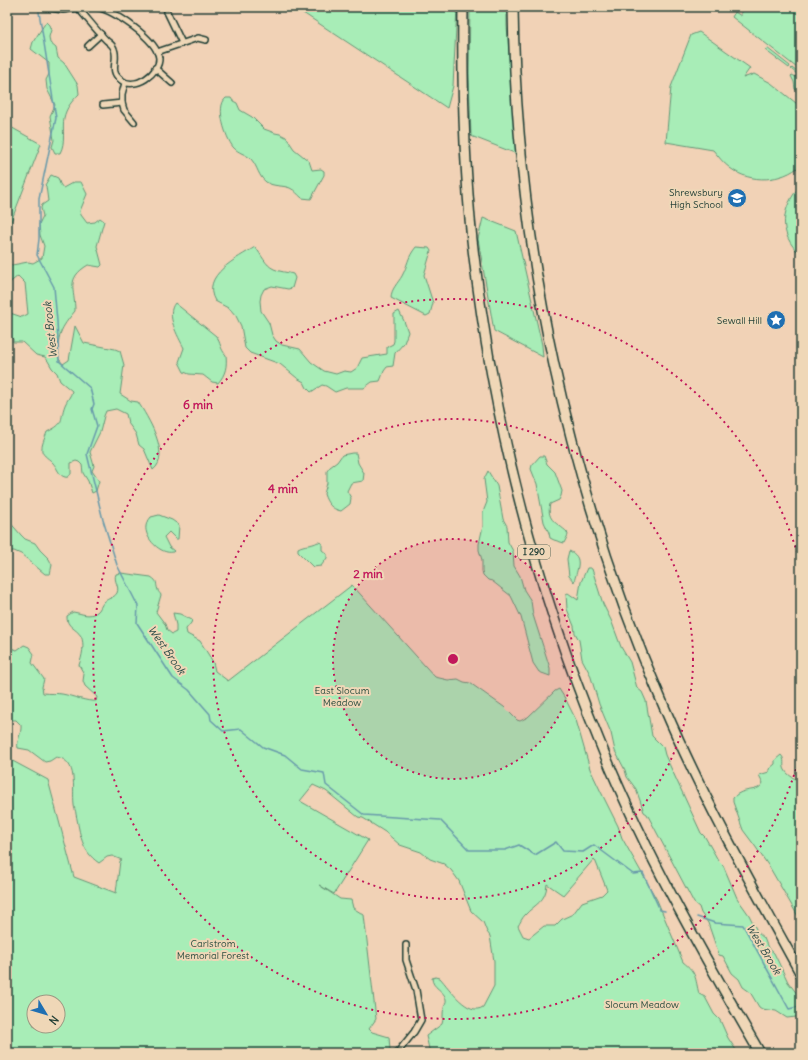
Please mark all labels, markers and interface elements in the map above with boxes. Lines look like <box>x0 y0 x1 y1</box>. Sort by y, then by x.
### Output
place label: Shrewsbury High School <box>669 186 723 211</box>
school or university icon: Shrewsbury High School <box>726 187 748 209</box>
water label: West Brook <box>40 300 60 359</box>
place icon: Sewall Hill <box>765 309 787 331</box>
place label: Sewall Hill <box>717 314 762 327</box>
text: 6 min <box>183 397 213 412</box>
text: 4 min <box>268 481 298 496</box>
road number: I 290 <box>518 545 550 559</box>
text: 2 min <box>353 566 383 581</box>
water label: West Brook <box>145 623 190 678</box>
centre of rings <box>446 652 460 666</box>
park label: East Slocum Meadow <box>315 684 370 709</box>
water label: West Brook <box>743 921 785 978</box>
park label: Carlstrom Memorial Forest <box>177 937 250 962</box>
north arrow <box>26 994 66 1034</box>
park label: Slocum Meadow <box>605 998 679 1011</box>
text: N <box>46 1013 62 1027</box>

